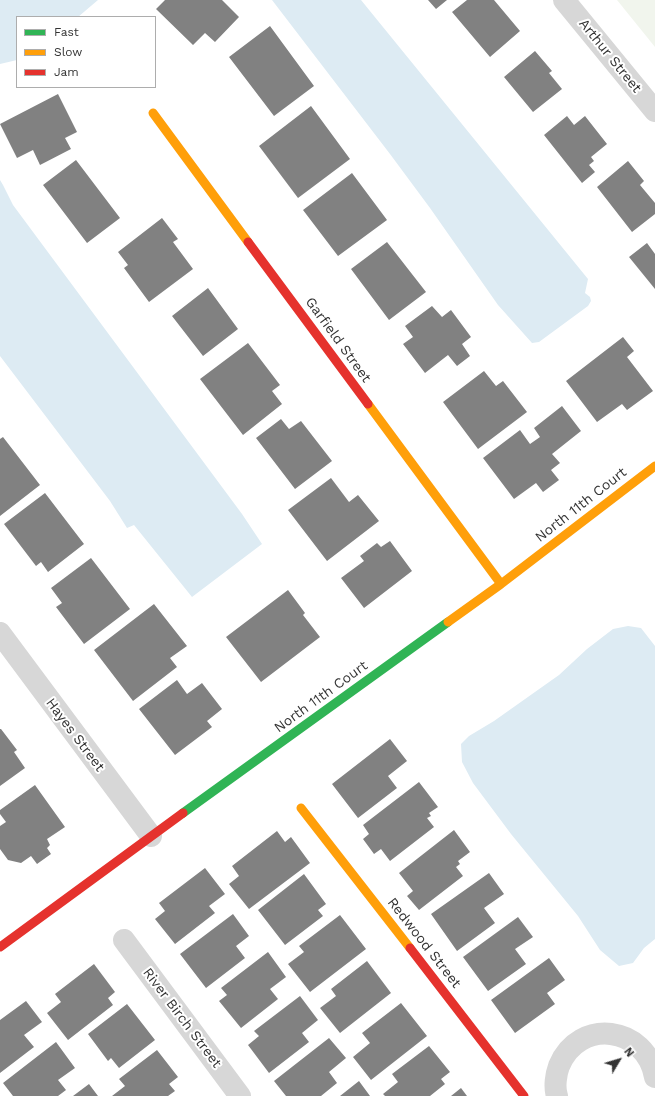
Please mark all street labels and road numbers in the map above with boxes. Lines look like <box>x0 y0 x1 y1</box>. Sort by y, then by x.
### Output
street label: Arthur Street <box>575 16 645 96</box>
street label: Garfield Street <box>302 294 374 386</box>
street label: North 11th Court <box>532 464 630 546</box>
street label: North 11th Court <box>271 658 371 736</box>
street label: Hayes Street <box>42 695 108 775</box>
street label: Redwood Street <box>384 895 464 991</box>
street label: River Birch Street <box>139 965 225 1071</box>

